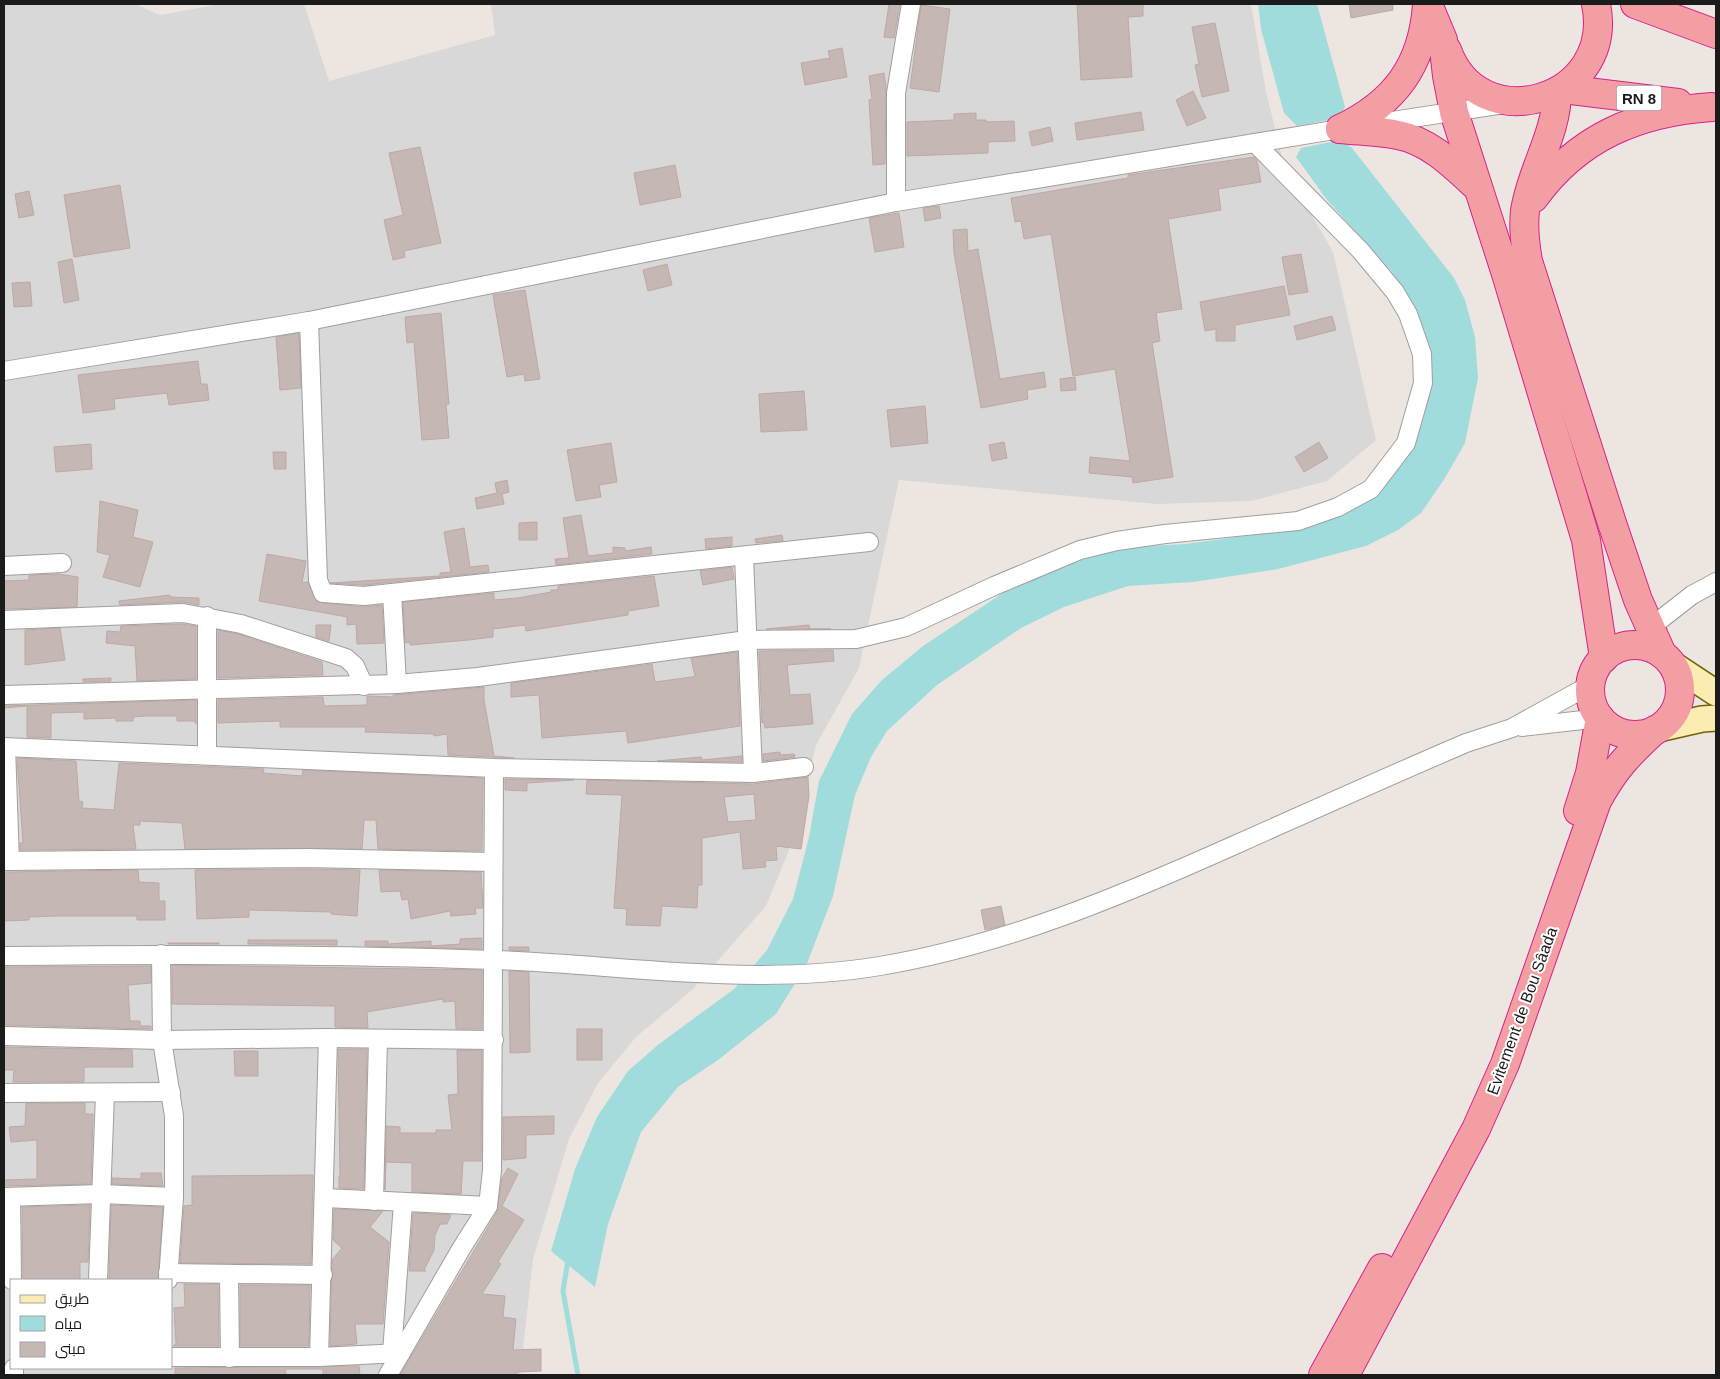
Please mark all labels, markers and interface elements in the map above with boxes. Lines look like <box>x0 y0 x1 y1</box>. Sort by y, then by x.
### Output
road number: RN 8 <box>1616 86 1662 110</box>
street label: Evitement de Bou Sâada <box>1484 925 1560 1097</box>
legend <box>10 1279 172 1369</box>
text: طريق <box>55 1290 89 1309</box>
text: مياه <box>55 1315 82 1332</box>
text: مبنى <box>55 1340 86 1359</box>

